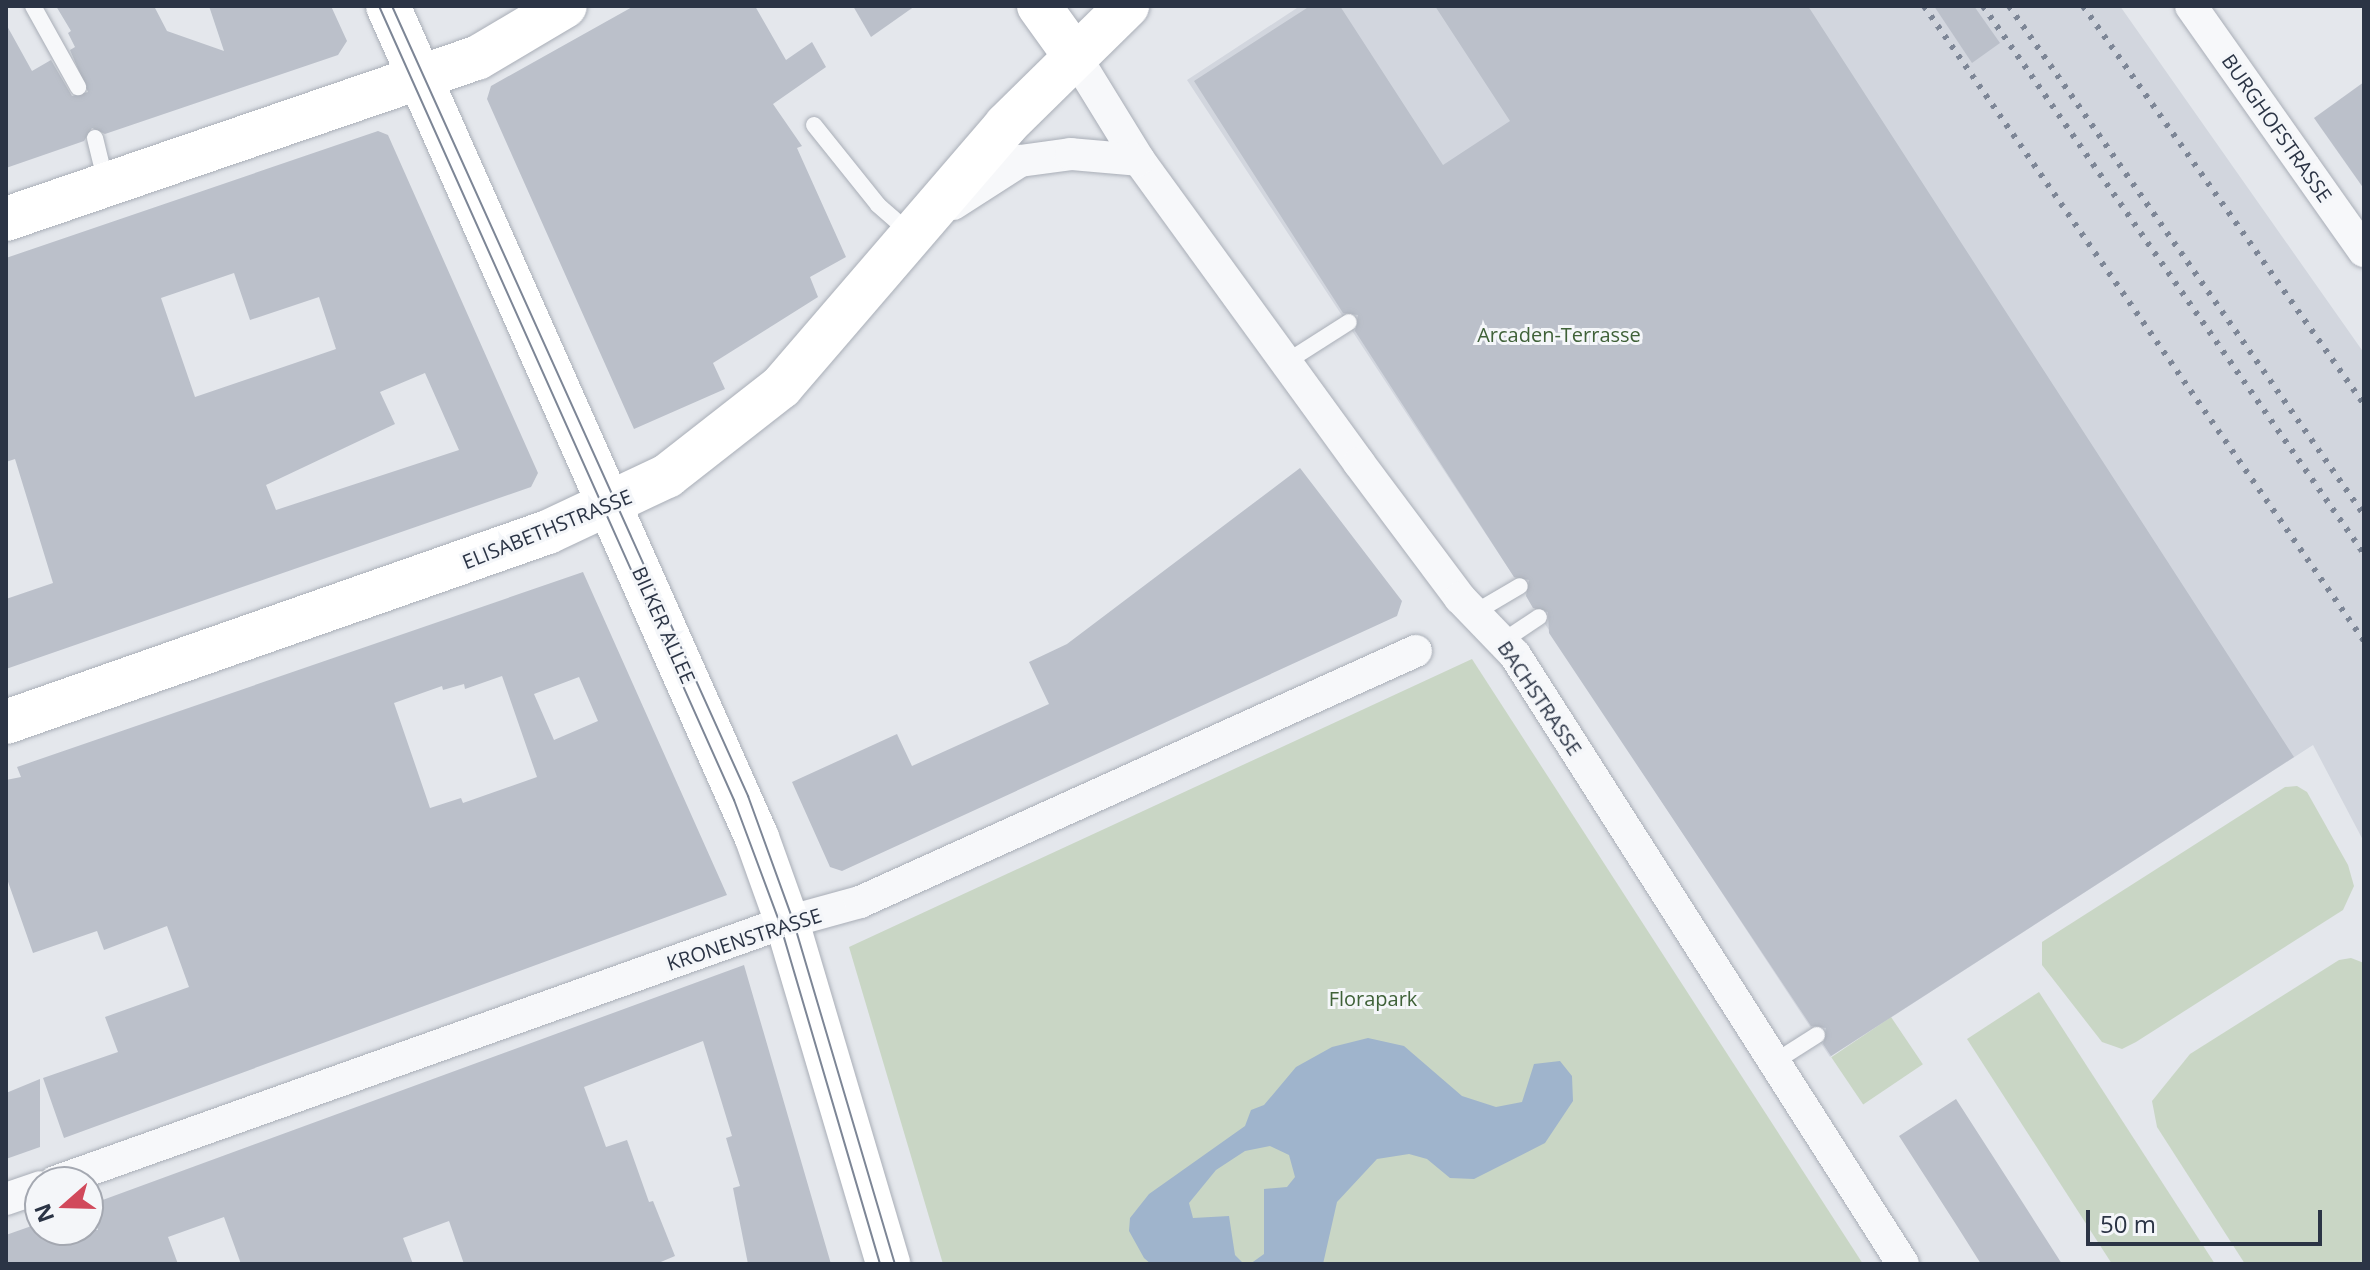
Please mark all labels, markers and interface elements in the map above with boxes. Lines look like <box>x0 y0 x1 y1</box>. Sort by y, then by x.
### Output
street label: BURGHOFSTRASSE <box>2217 49 2337 207</box>
park label: Arcaden-Terrasse <box>1477 322 1641 346</box>
street label: ELISABETHSTRASSE <box>459 484 635 574</box>
street label: BILKER ALLEE <box>627 563 701 687</box>
street label: BACHSTRASSE <box>1493 636 1587 760</box>
street label: KRONENSTRASSE <box>664 903 824 975</box>
park label: Florapark <box>1329 986 1417 1010</box>
north arrow <box>24 1166 104 1246</box>
scale bar <box>2090 1194 2326 1244</box>
text: N <box>26 1200 60 1227</box>
text: 50 m <box>2100 1207 2156 1240</box>

